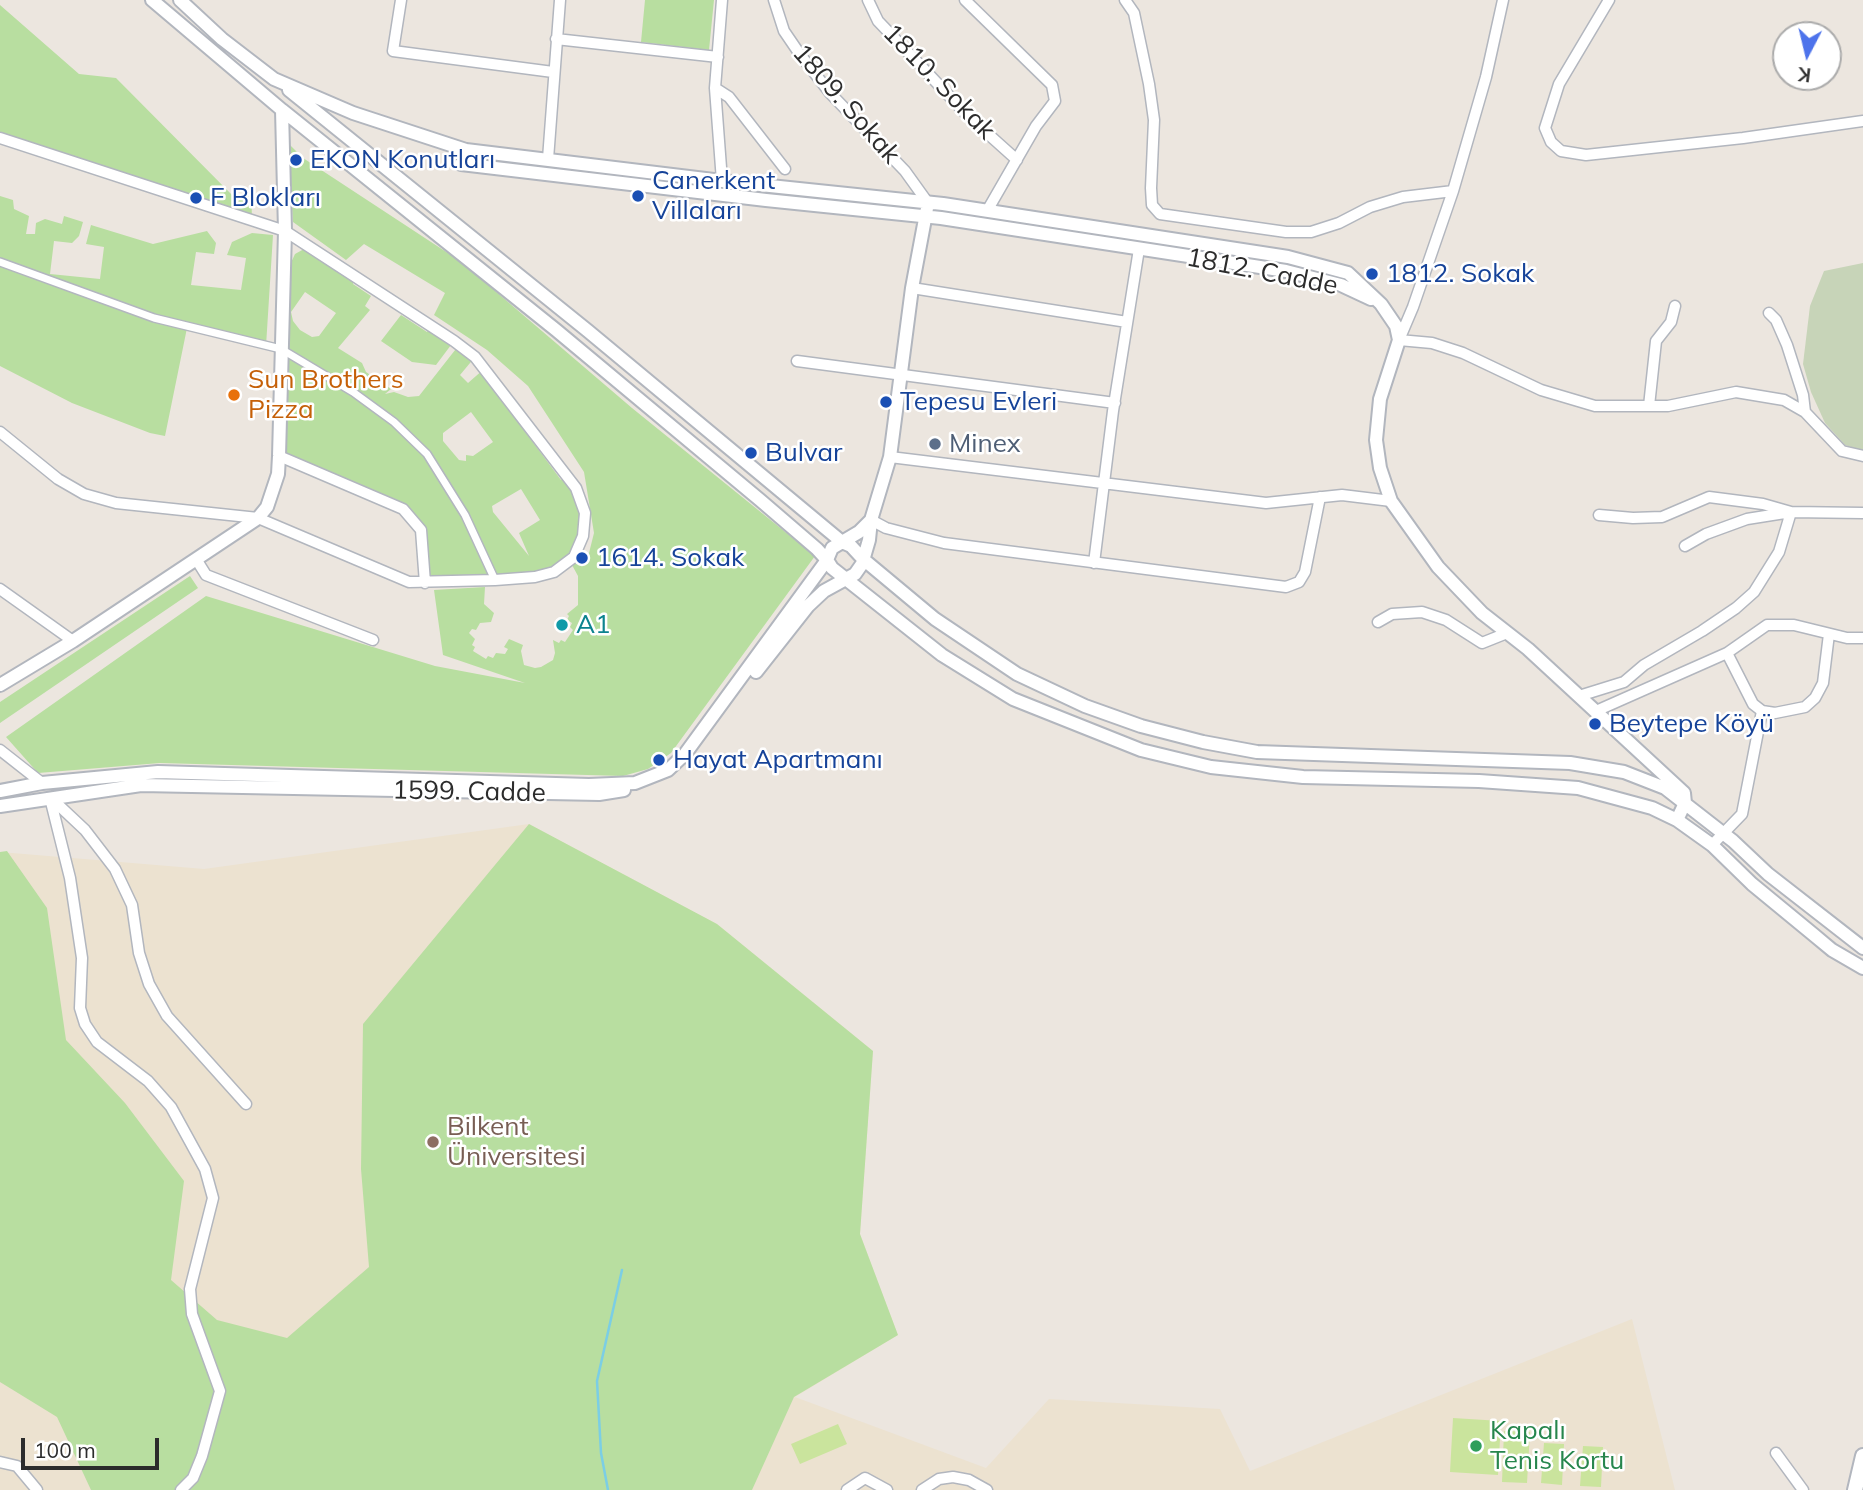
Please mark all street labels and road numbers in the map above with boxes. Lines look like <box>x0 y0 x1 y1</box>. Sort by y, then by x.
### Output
street label: 1810. Sokak <box>876 18 1002 146</box>
street label: 1809. Sokak <box>786 38 906 170</box>
street label: 1812. Cadde <box>1184 242 1340 302</box>
street label: 1599. Cadde <box>392 775 546 809</box>

